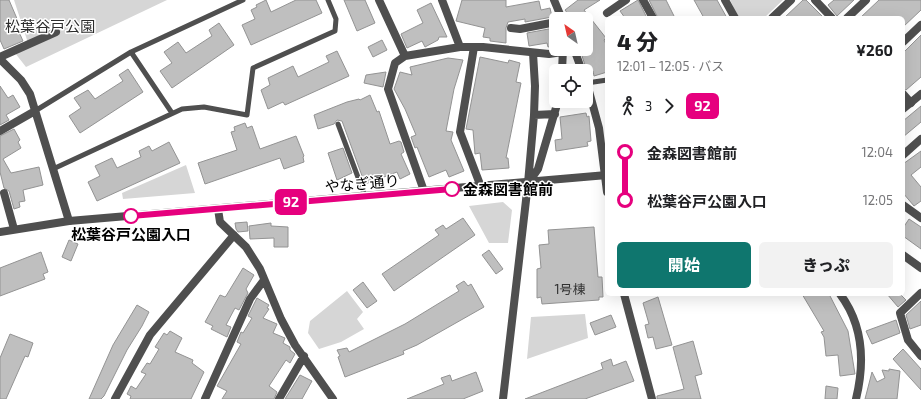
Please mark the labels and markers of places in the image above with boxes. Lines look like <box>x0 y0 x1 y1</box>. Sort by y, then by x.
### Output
place label: 金森図書館前 <box>463 180 553 198</box>
marker: 金森図書館前 <box>444 181 460 197</box>
marker: 松葉谷戸公園入口 <box>123 208 139 224</box>
place label: 松葉谷戸公園入口 <box>71 225 191 243</box>

